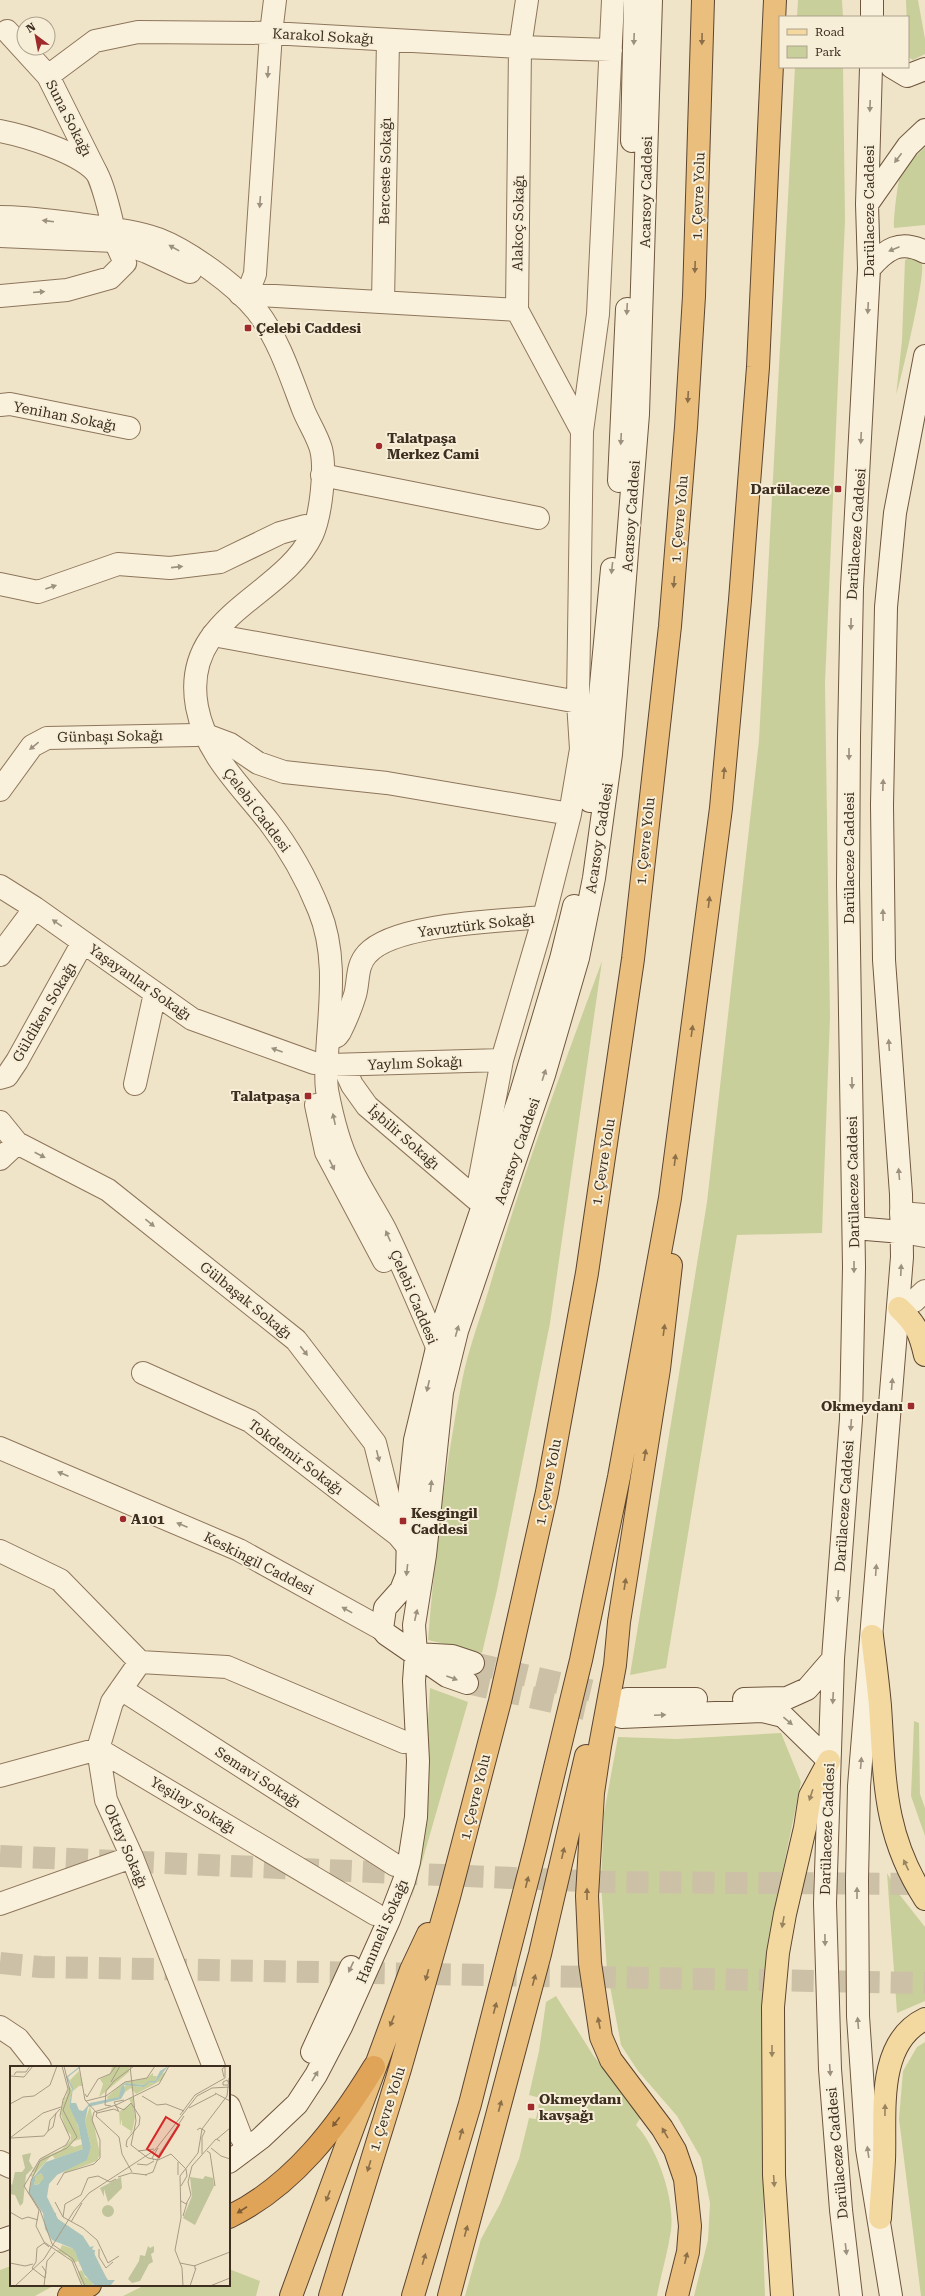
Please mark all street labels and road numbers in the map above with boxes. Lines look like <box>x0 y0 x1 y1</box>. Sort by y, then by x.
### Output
street label: Karakol Sokağı <box>272 25 375 47</box>
street label: Suna Sokağı <box>43 77 95 159</box>
street label: Berceste Sokağı <box>376 117 394 225</box>
street label: Acarsoy Caddesi <box>637 135 655 248</box>
street label: Darülaceze Caddesi <box>861 144 877 277</box>
street label: 1. Çevre Yolu <box>688 152 708 240</box>
street label: Alakoç Sokağı <box>509 174 527 271</box>
street label: Yenihan Sokağı <box>12 398 118 434</box>
street label: Acarsoy Caddesi <box>619 459 643 572</box>
street label: Darülaceze Caddesi <box>843 467 869 600</box>
street label: 1. Çevre Yolu <box>667 474 691 563</box>
street label: Günbaşı Sokağı <box>57 727 164 745</box>
street label: Çelebi Caddesi <box>220 765 294 855</box>
street label: Acarsoy Caddesi <box>582 781 616 895</box>
street label: Darülaceze Caddesi <box>841 791 857 924</box>
street label: 1. Çevre Yolu <box>632 796 658 885</box>
street label: Yavuztürk Sokağı <box>417 910 536 940</box>
street label: Yaşayanlar Sokağı <box>86 941 195 1024</box>
street label: Güldiken Sokağı <box>9 959 79 1065</box>
street label: Yaylım Sokağı <box>367 1053 463 1073</box>
street label: Acarsoy Caddesi <box>491 1095 543 1207</box>
street label: İşbilir Sokağı <box>365 1102 443 1173</box>
street label: Darülaceze Caddesi <box>844 1115 862 1248</box>
street label: 1. Çevre Yolu <box>588 1117 618 1207</box>
street label: Çelebi Caddesi <box>387 1247 441 1347</box>
street label: Gülbaşak Sokağı <box>197 1258 295 1342</box>
street label: Tokdemir Sokağı <box>245 1416 347 1498</box>
street label: 1. Çevre Yolu <box>532 1437 564 1527</box>
street label: Darülaceze Caddesi <box>831 1439 857 1572</box>
street label: Keskingil Caddesi <box>201 1528 317 1598</box>
street label: Semavi Sokağı <box>212 1743 304 1811</box>
street label: 1. Çevre Yolu <box>457 1752 493 1842</box>
street label: Darülaceze Caddesi <box>817 1762 837 1895</box>
street label: Yeşilay Sokağı <box>147 1773 239 1837</box>
street label: Oktay Sokağı <box>101 1801 151 1891</box>
street label: Hanımeli Sokağı <box>353 1876 411 1985</box>
street label: 1. Çevre Yolu <box>366 2065 408 2153</box>
street label: Darülaceze Caddesi <box>823 2086 851 2220</box>

